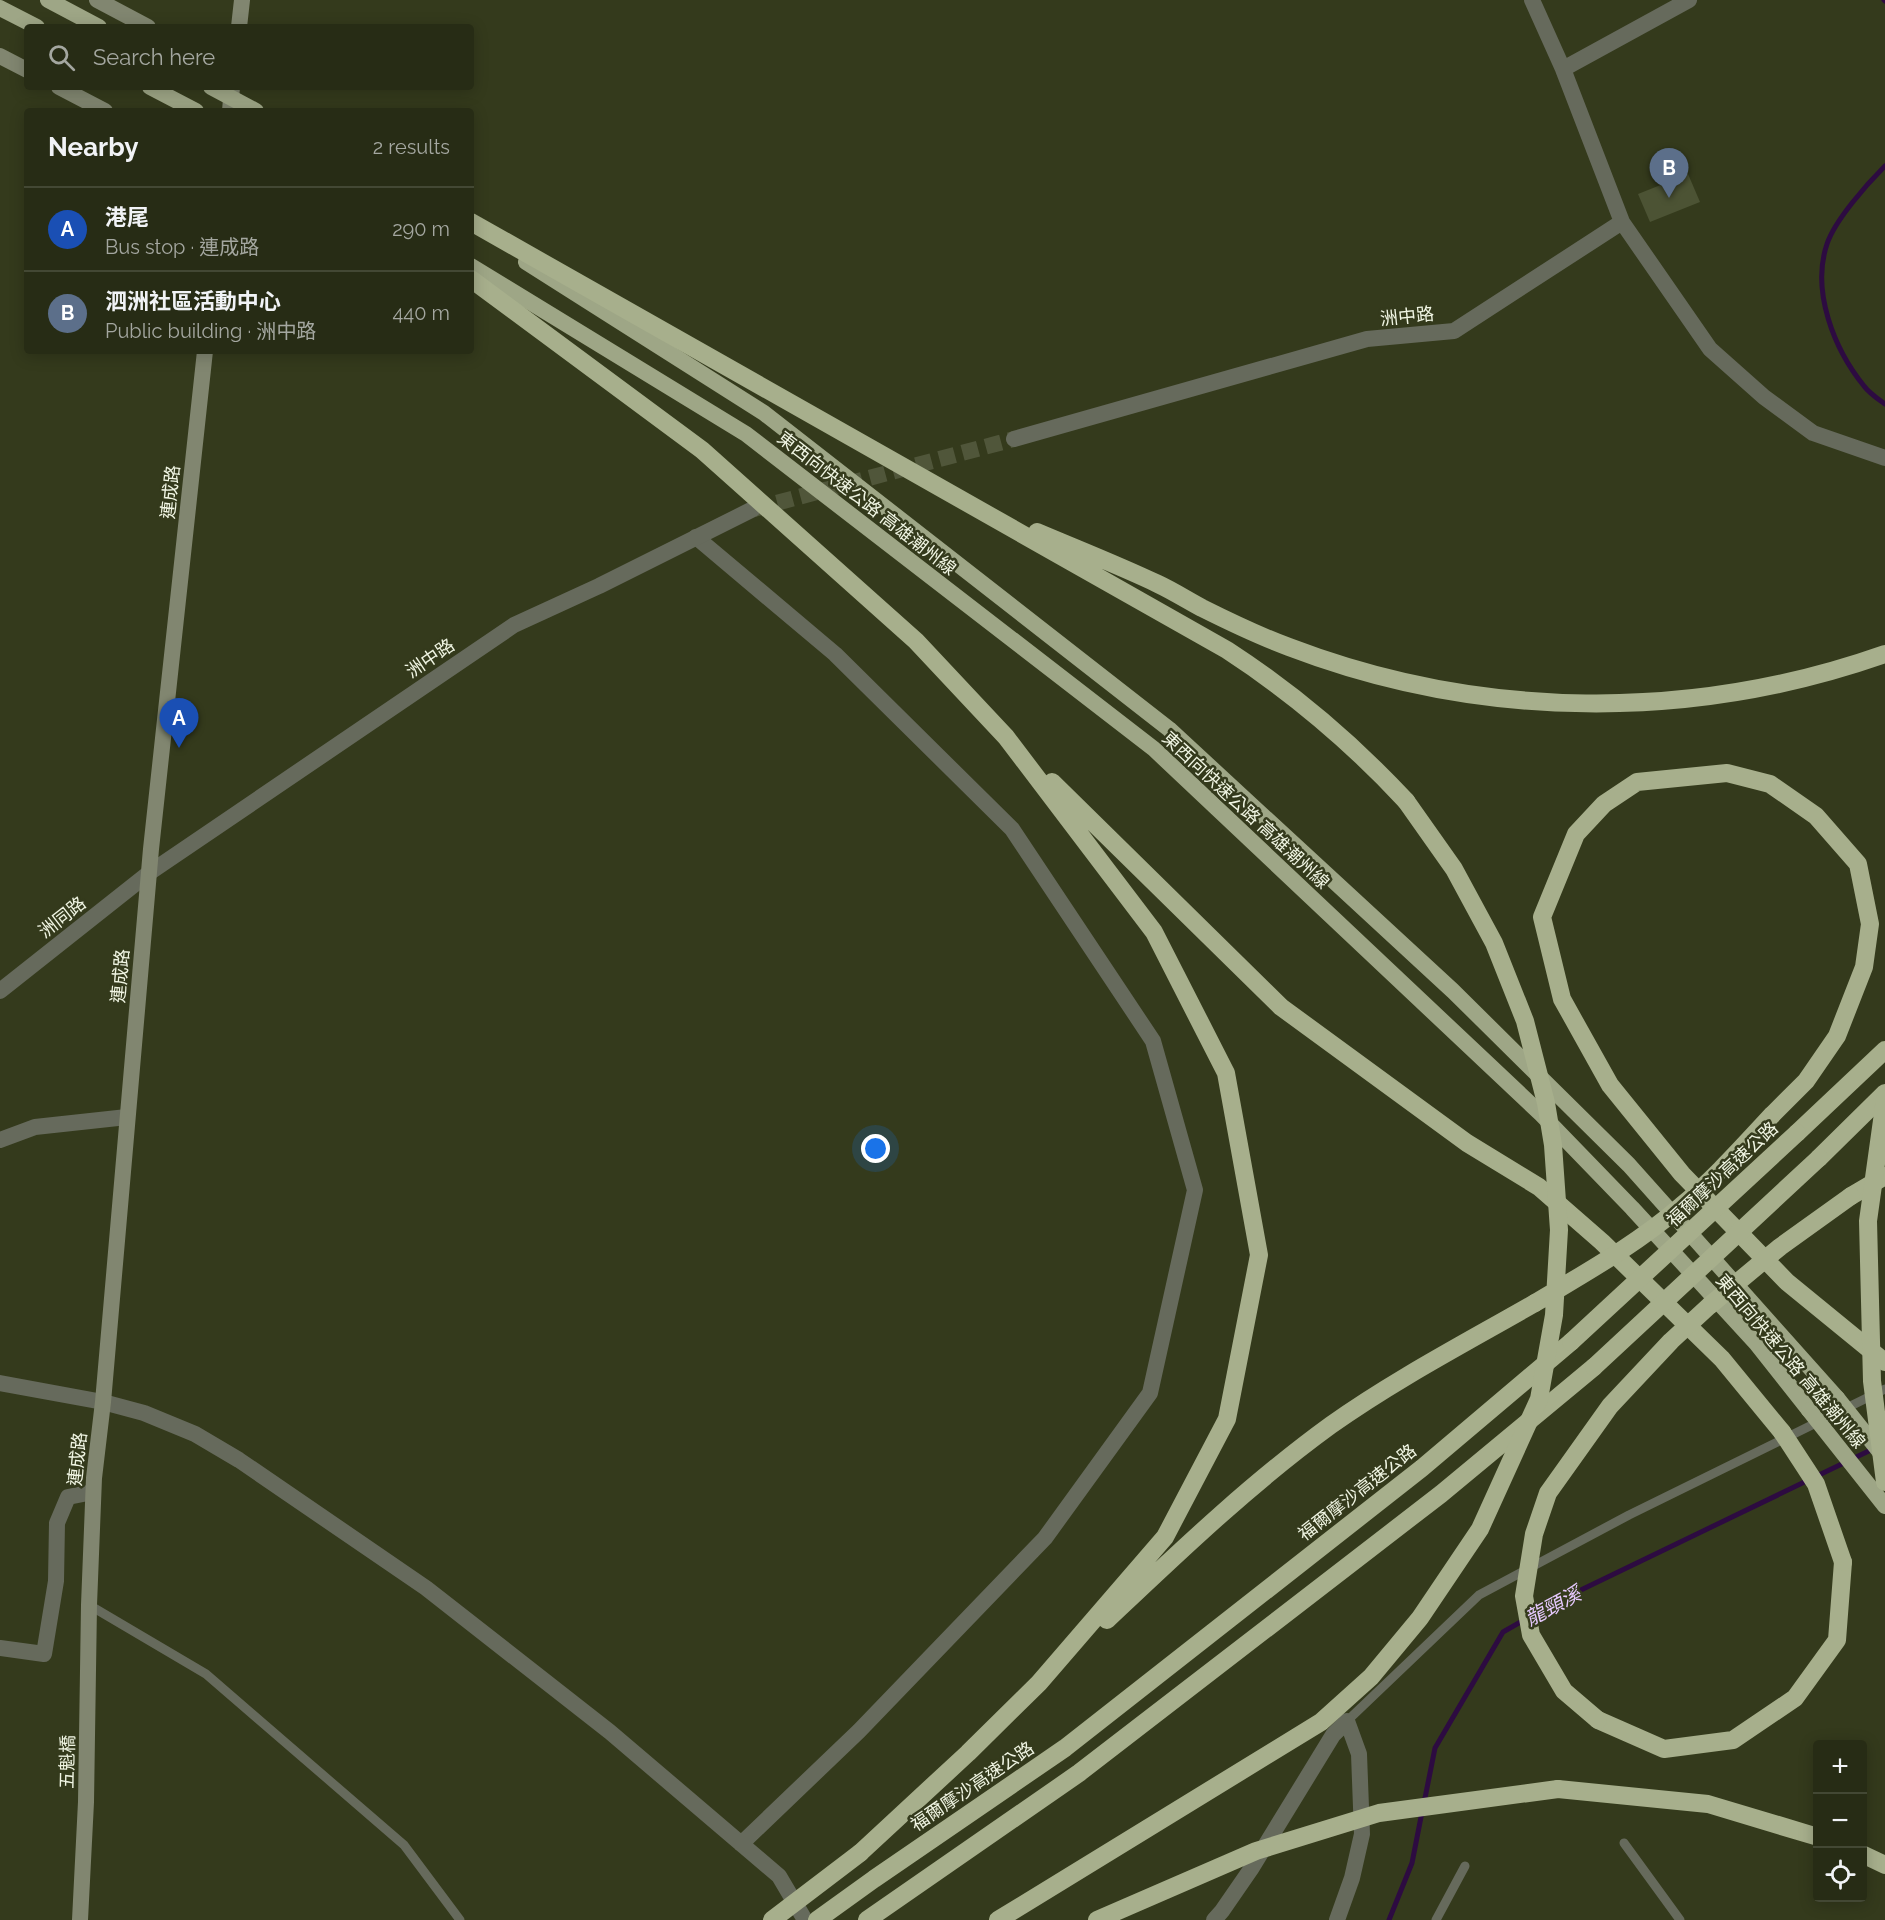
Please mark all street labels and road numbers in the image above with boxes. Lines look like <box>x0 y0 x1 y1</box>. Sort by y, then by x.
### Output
street label: 洲中路 <box>1379 303 1435 329</box>
street label: 東西向快速公路 高雄潮州線 <box>774 427 960 579</box>
street label: 連成路 <box>157 464 183 520</box>
street label: 洲中路 <box>402 634 458 682</box>
street label: 東西向快速公路 高雄潮州線 <box>1158 727 1334 893</box>
street label: 洲同路 <box>34 892 90 942</box>
street label: 連成路 <box>107 948 133 1004</box>
street label: 福爾摩沙高速公路 <box>1662 1117 1782 1231</box>
street label: 東西向快速公路 高雄潮州線 <box>1712 1270 1870 1452</box>
street label: 連成路 <box>64 1431 90 1487</box>
street label: 福爾摩沙高速公路 <box>1294 1439 1420 1545</box>
street label: 五魁橋 <box>56 1735 78 1789</box>
street label: 福爾摩沙高速公路 <box>906 1737 1038 1835</box>

